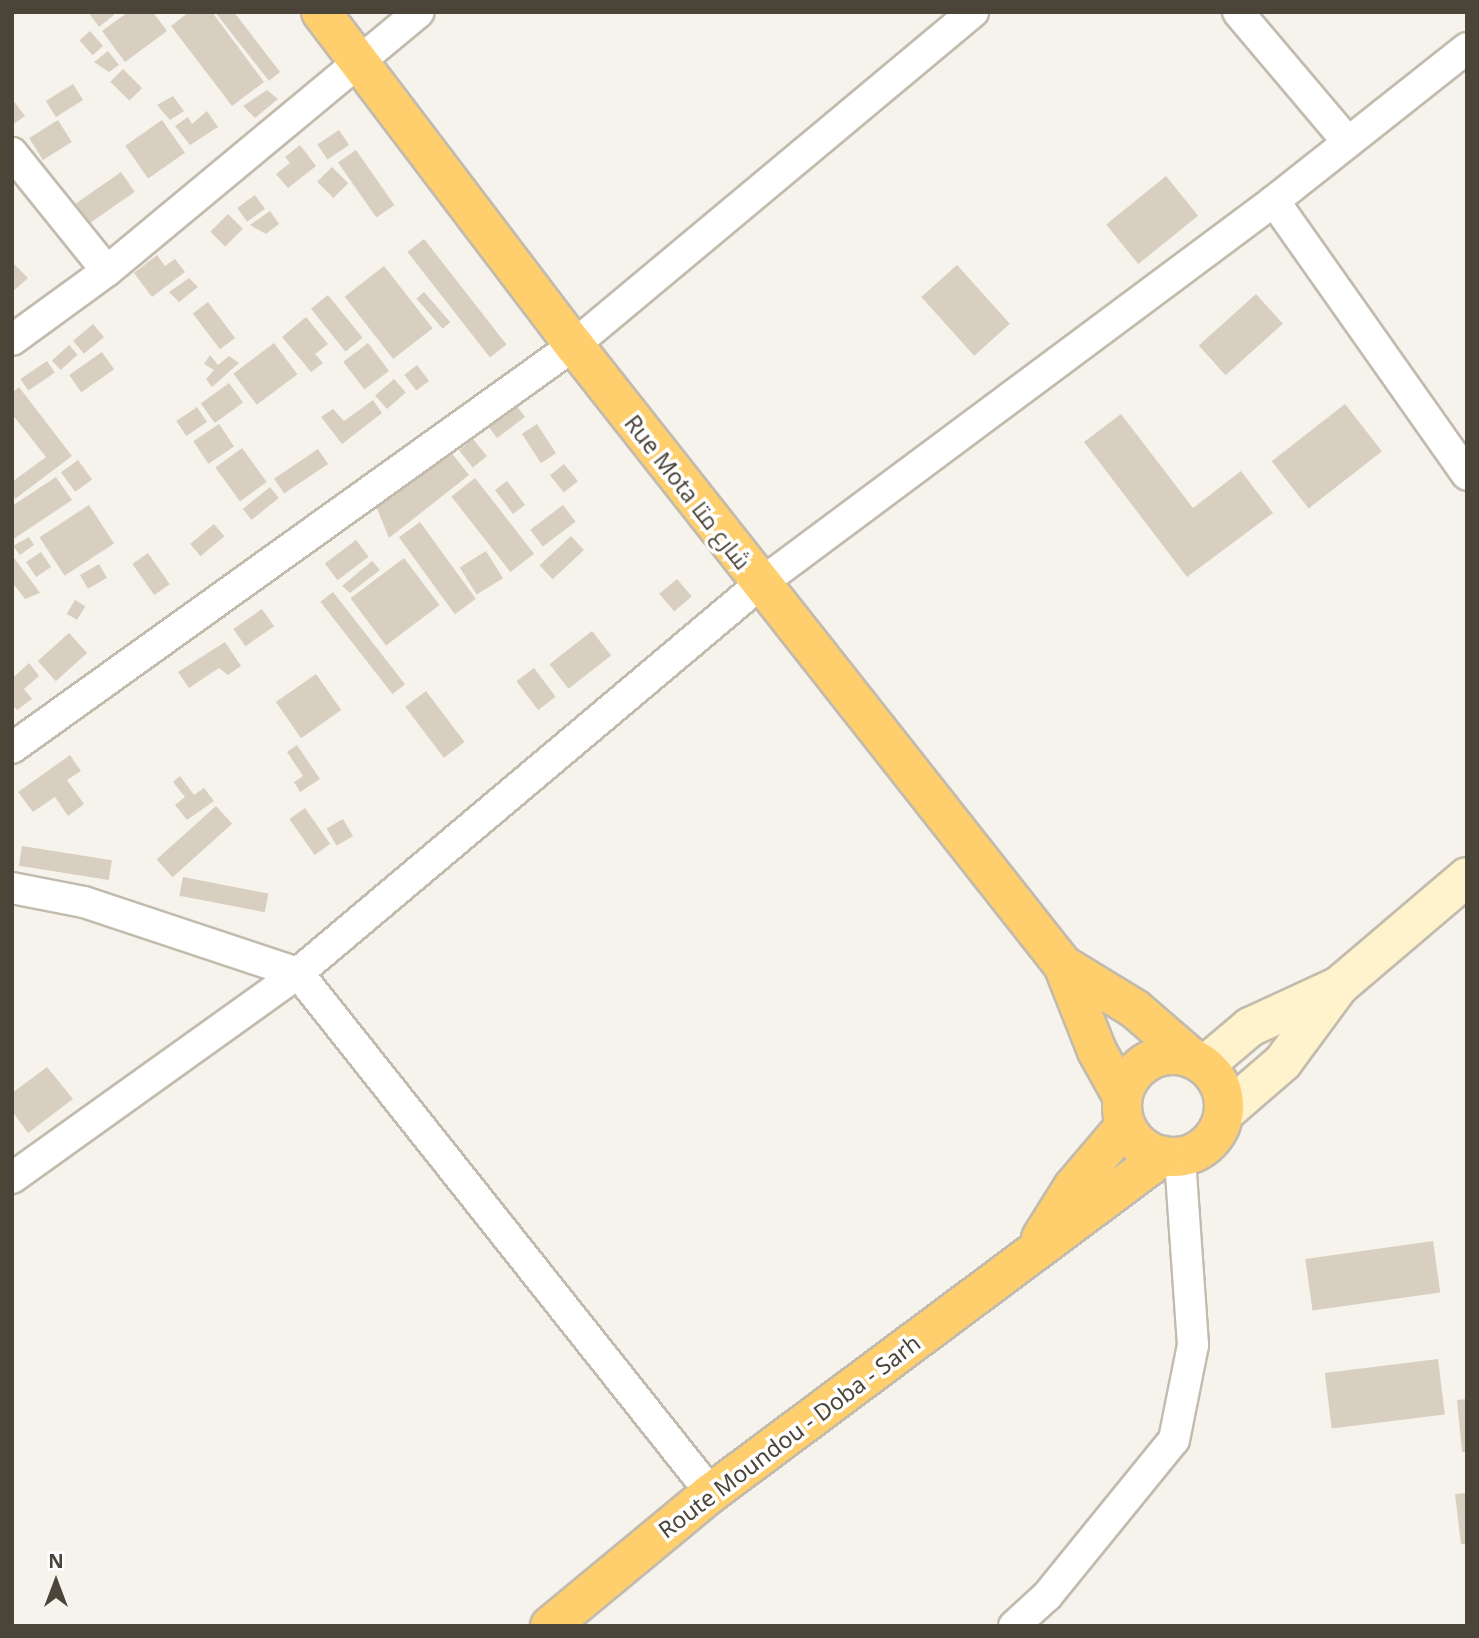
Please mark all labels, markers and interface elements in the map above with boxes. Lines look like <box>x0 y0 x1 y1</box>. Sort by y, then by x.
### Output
street label: Rue Mota شارع متا <box>619 409 757 575</box>
street label: Route Moundou - Doba - Sarh <box>653 1328 925 1544</box>
north arrow <box>21 1547 91 1617</box>
text: N <box>48 1548 64 1574</box>

